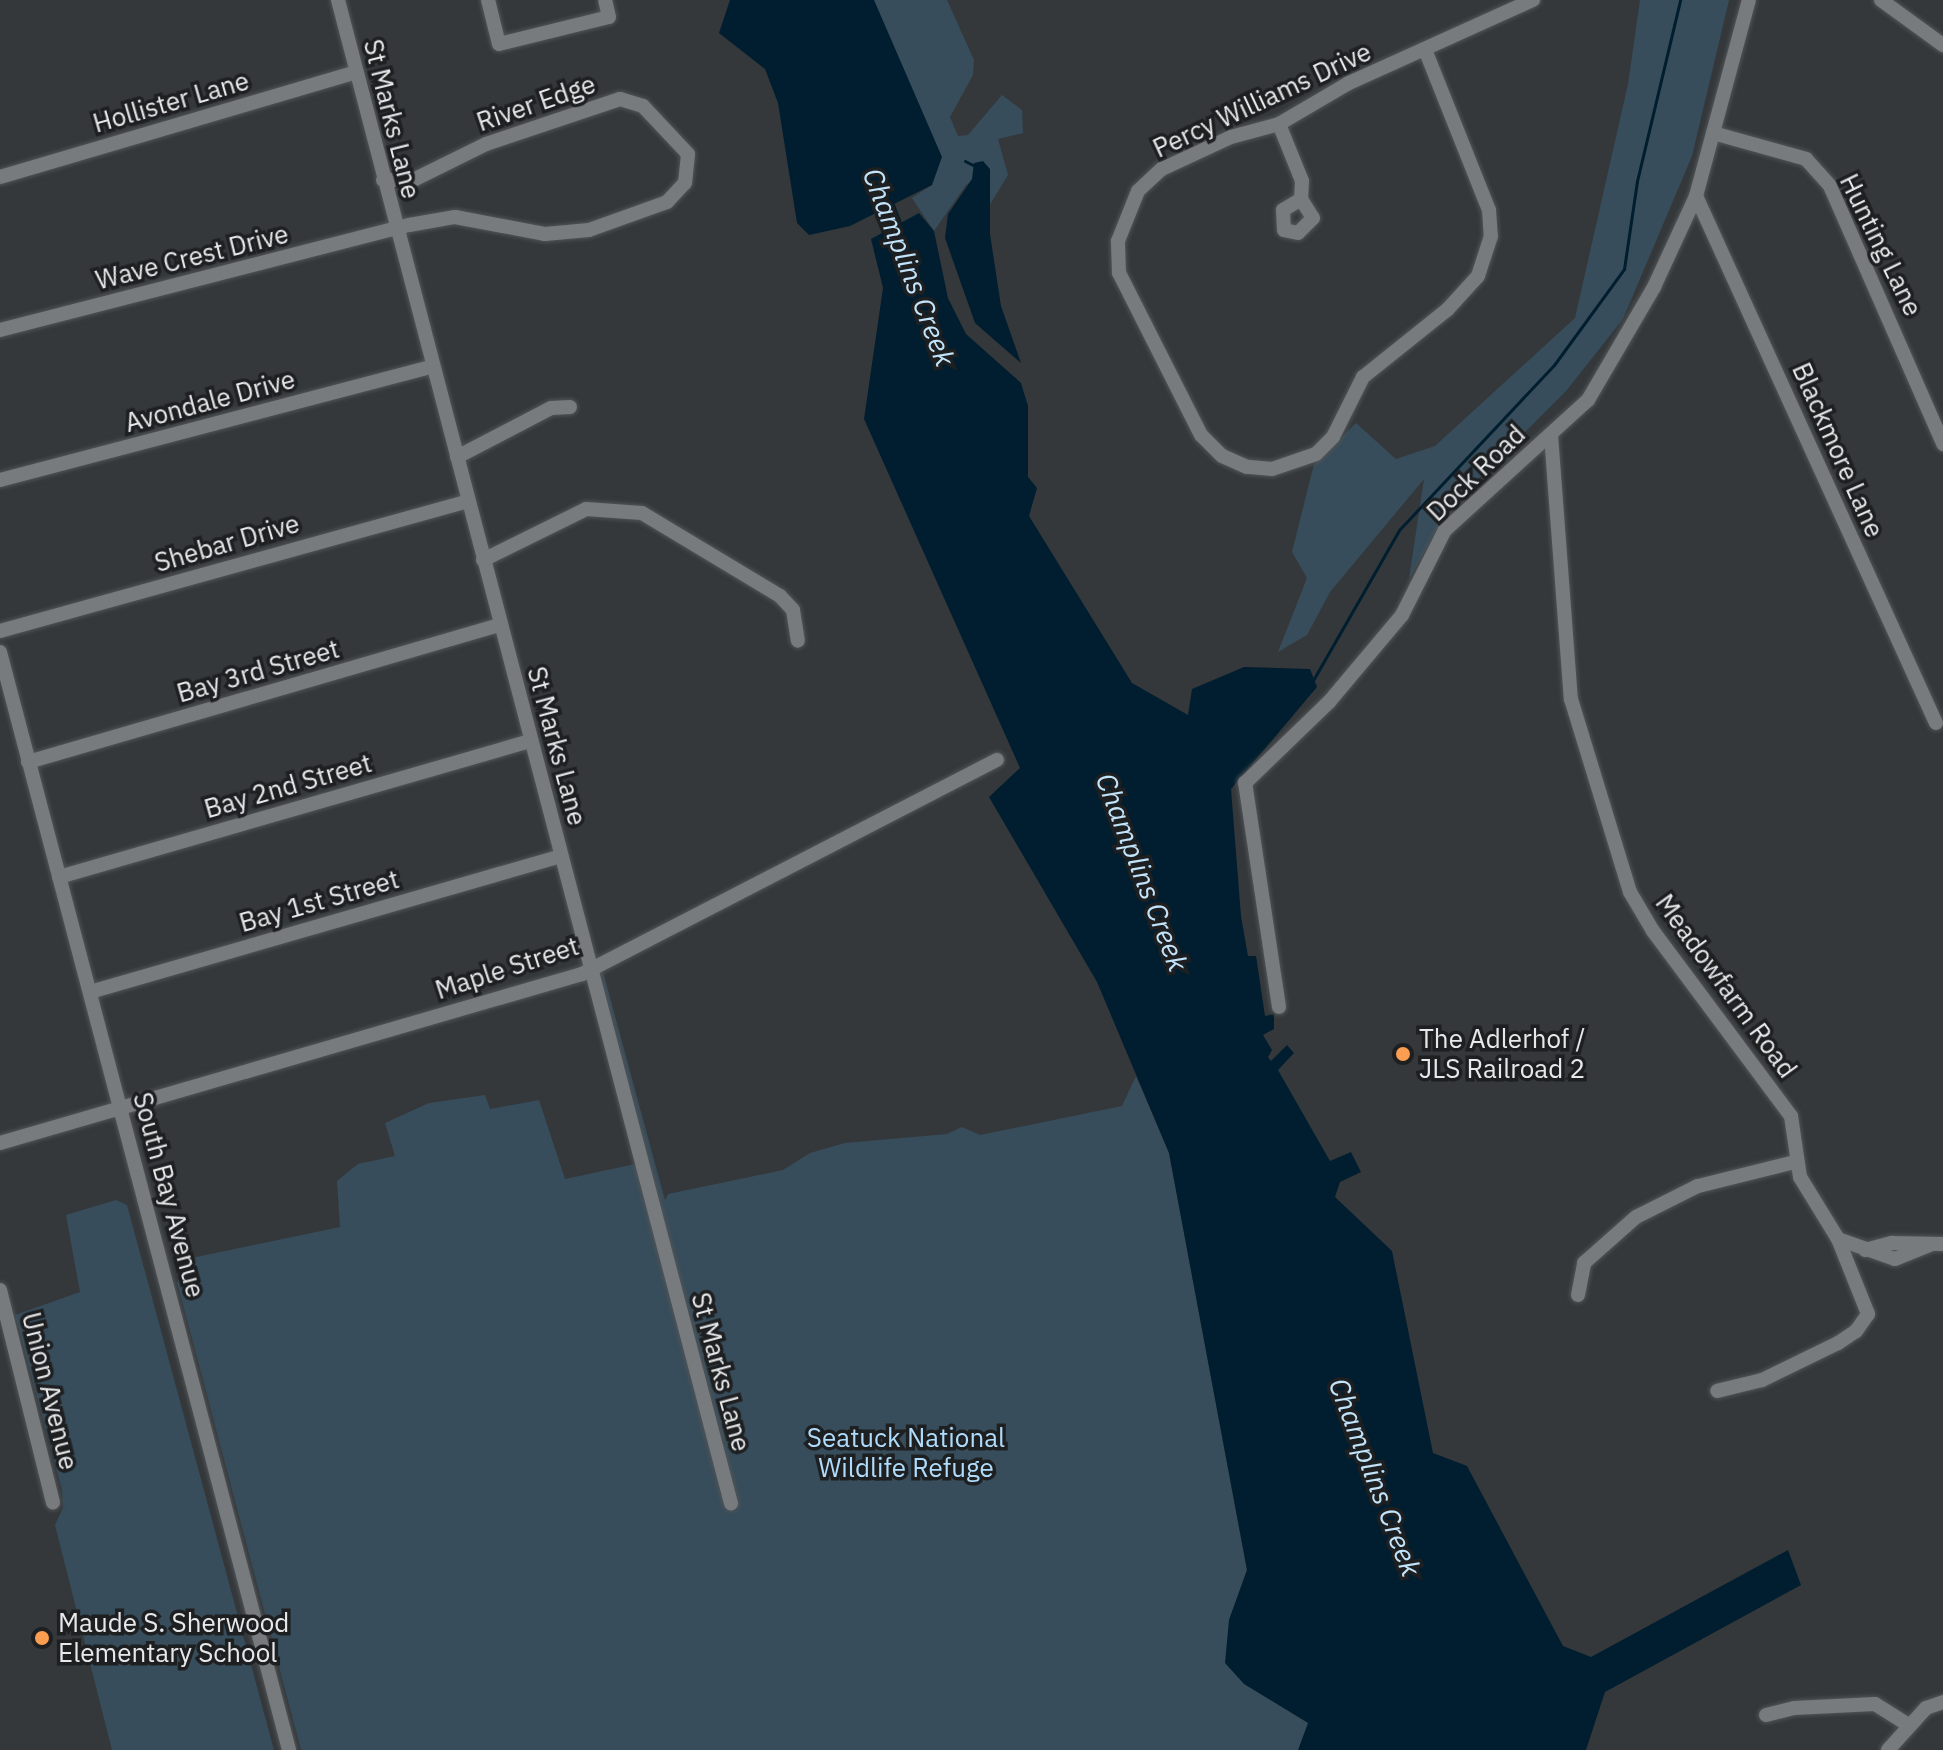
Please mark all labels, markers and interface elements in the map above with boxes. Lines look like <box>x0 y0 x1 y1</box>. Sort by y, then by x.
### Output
street label: St Marks Lane <box>357 36 427 202</box>
street label: Percy Williams Drive <box>1148 36 1376 164</box>
street label: Hollister Lane <box>89 65 253 139</box>
street label: River Edge <box>473 68 599 138</box>
water label: Champlins Creek <box>856 163 962 371</box>
street label: Hunting Lane <box>1833 169 1929 321</box>
street label: Wave Crest Drive <box>92 218 292 296</box>
street label: Blackmore Lane <box>1786 358 1890 542</box>
street label: Avondale Drive <box>122 363 298 439</box>
street label: Dock Road <box>1420 418 1532 528</box>
street label: Shebar Drive <box>151 507 303 579</box>
street label: Bay 3rd Street <box>173 633 343 709</box>
street label: St Marks Lane <box>521 663 593 829</box>
street label: Bay 2nd Street <box>201 747 375 825</box>
water label: Champlins Creek <box>1089 768 1195 976</box>
street label: Bay 1st Street <box>236 863 402 939</box>
street label: Meadowfarm Road <box>1649 888 1803 1084</box>
street label: Maple Street <box>431 930 583 1006</box>
place label: The Adlerhof / JLS Railroad 2 <box>1419 1023 1585 1084</box>
marker: The Adlerhof / JLS Railroad 2 <box>1394 1045 1412 1063</box>
street label: South Bay Avenue <box>127 1089 211 1301</box>
street label: St Marks Lane <box>685 1289 757 1455</box>
street label: Union Avenue <box>15 1309 85 1473</box>
water label: Champlins Creek <box>1322 1373 1428 1581</box>
park label: Seatuck National Wildlife Refuge <box>807 1422 1005 1484</box>
place label: Maude S. Sherwood Elementary School <box>58 1607 289 1668</box>
marker: Maude S. Sherwood Elementary School <box>33 1629 51 1647</box>

